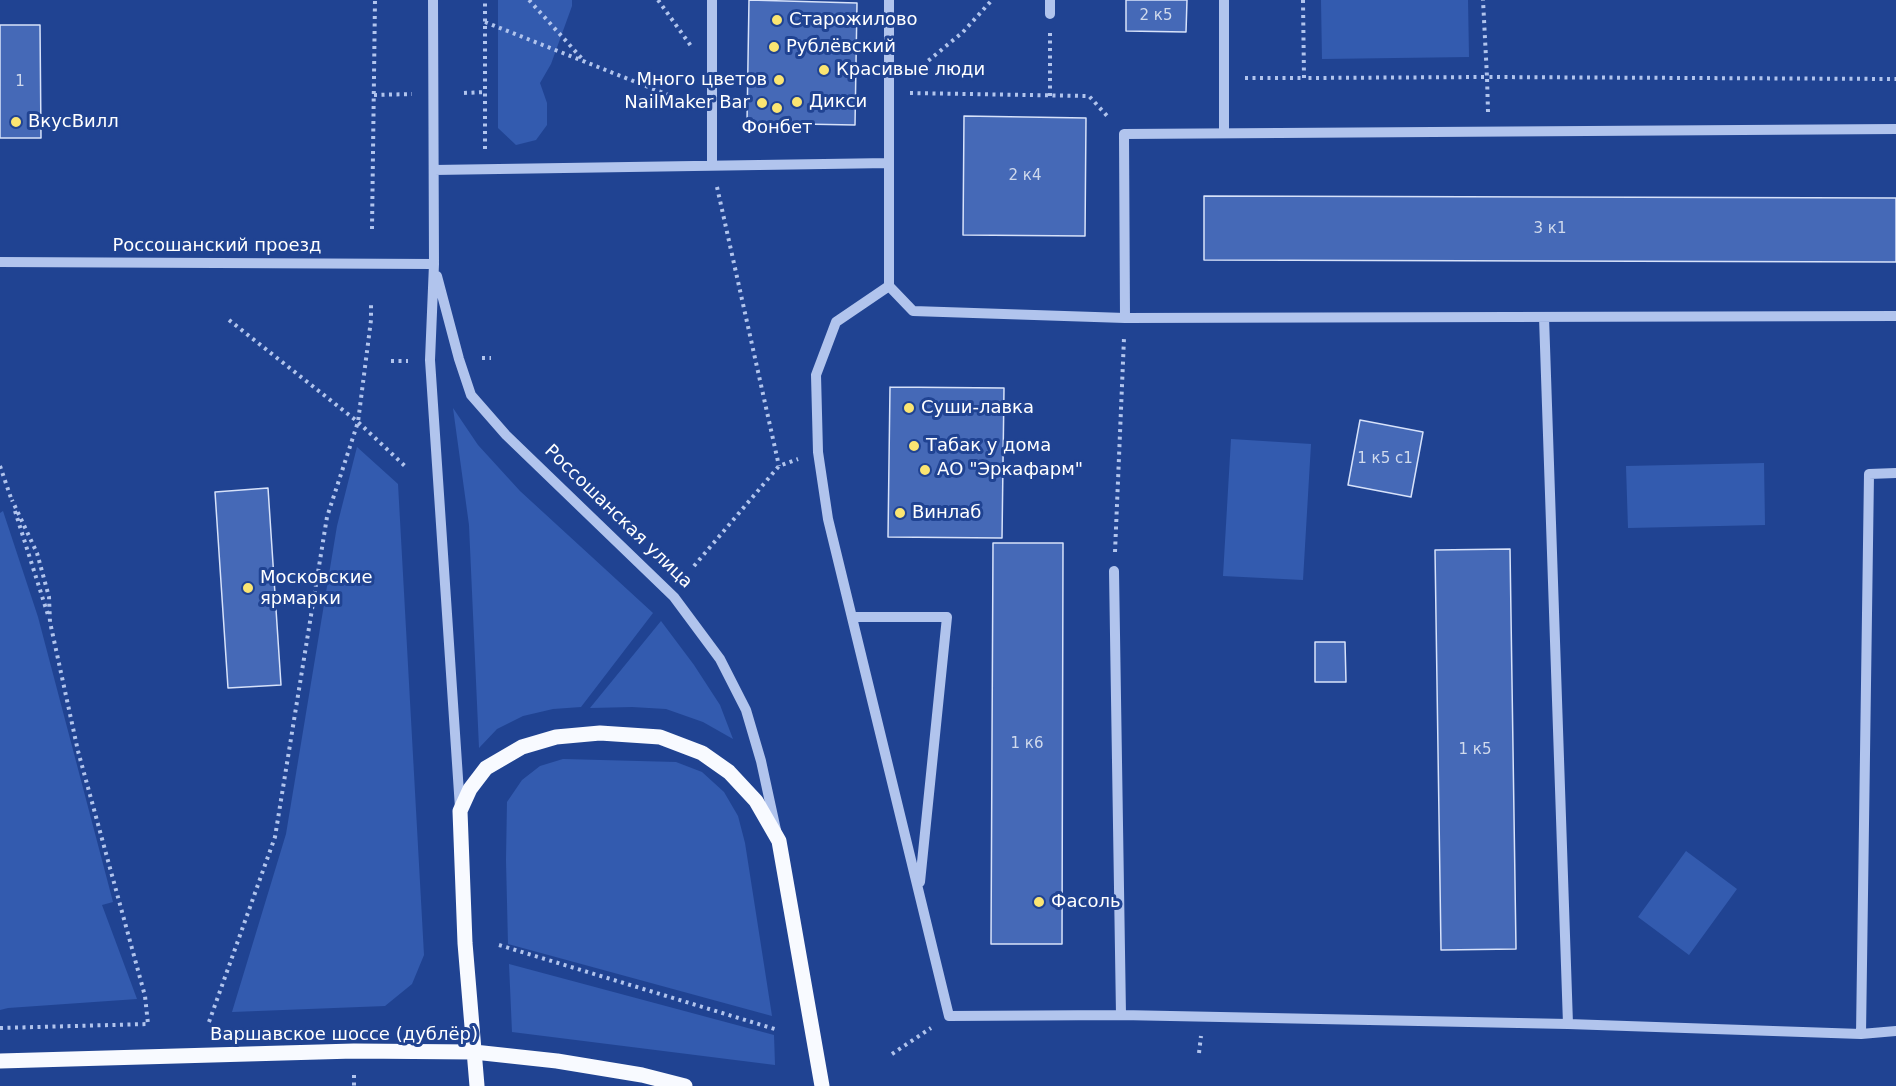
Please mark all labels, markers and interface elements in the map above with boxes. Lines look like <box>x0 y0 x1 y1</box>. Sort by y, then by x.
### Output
house number: 2 к5 <box>1140 7 1172 25</box>
place label: Старожилово <box>789 9 918 31</box>
marker: Старожилово <box>770 13 784 27</box>
place label: Рублёвский <box>786 36 896 58</box>
marker: Рублёвский <box>767 40 781 54</box>
place label: Красивые люди <box>836 59 985 81</box>
marker: Красивые люди <box>817 63 831 77</box>
place label: Много цветов <box>636 69 767 91</box>
house number: 1 <box>15 73 25 91</box>
marker: Много цветов <box>772 73 786 87</box>
place label: Дикси <box>809 91 867 113</box>
place label: NailMaker Bar <box>624 92 750 114</box>
marker: Дикси <box>790 95 804 109</box>
marker: NailMaker Bar <box>755 96 769 110</box>
marker: Фонбет <box>770 101 784 115</box>
place label: ВкусВилл <box>28 111 119 133</box>
marker: ВкусВилл <box>9 115 23 129</box>
place label: Фонбет <box>742 117 812 139</box>
house number: 2 к4 <box>1009 167 1041 185</box>
house number: 3 к1 <box>1534 220 1566 238</box>
street label: Россошанский проезд <box>112 235 322 257</box>
place label: Суши-лавка <box>921 397 1034 419</box>
marker: Суши-лавка <box>902 401 916 415</box>
place label: Табак у дома <box>926 435 1051 457</box>
marker: Табак у дома <box>907 439 921 453</box>
street label: Россошанская улица <box>539 441 697 593</box>
house number: 1 к5 с1 <box>1357 450 1413 468</box>
place label: АО "Эркафарм" <box>937 459 1083 481</box>
marker: АО "Эркафарм" <box>918 463 932 477</box>
place label: Винлаб <box>912 502 981 524</box>
marker: Винлаб <box>893 506 907 520</box>
place label: Московские ярмарки <box>260 567 372 610</box>
marker: Московские ярмарки <box>241 581 255 595</box>
house number: 1 к6 <box>1011 735 1043 753</box>
house number: 1 к5 <box>1459 741 1491 759</box>
place label: Фасоль <box>1051 891 1121 913</box>
marker: Фасоль <box>1032 895 1046 909</box>
street label: Варшавское шоссе (дублёр) <box>210 1024 478 1046</box>

